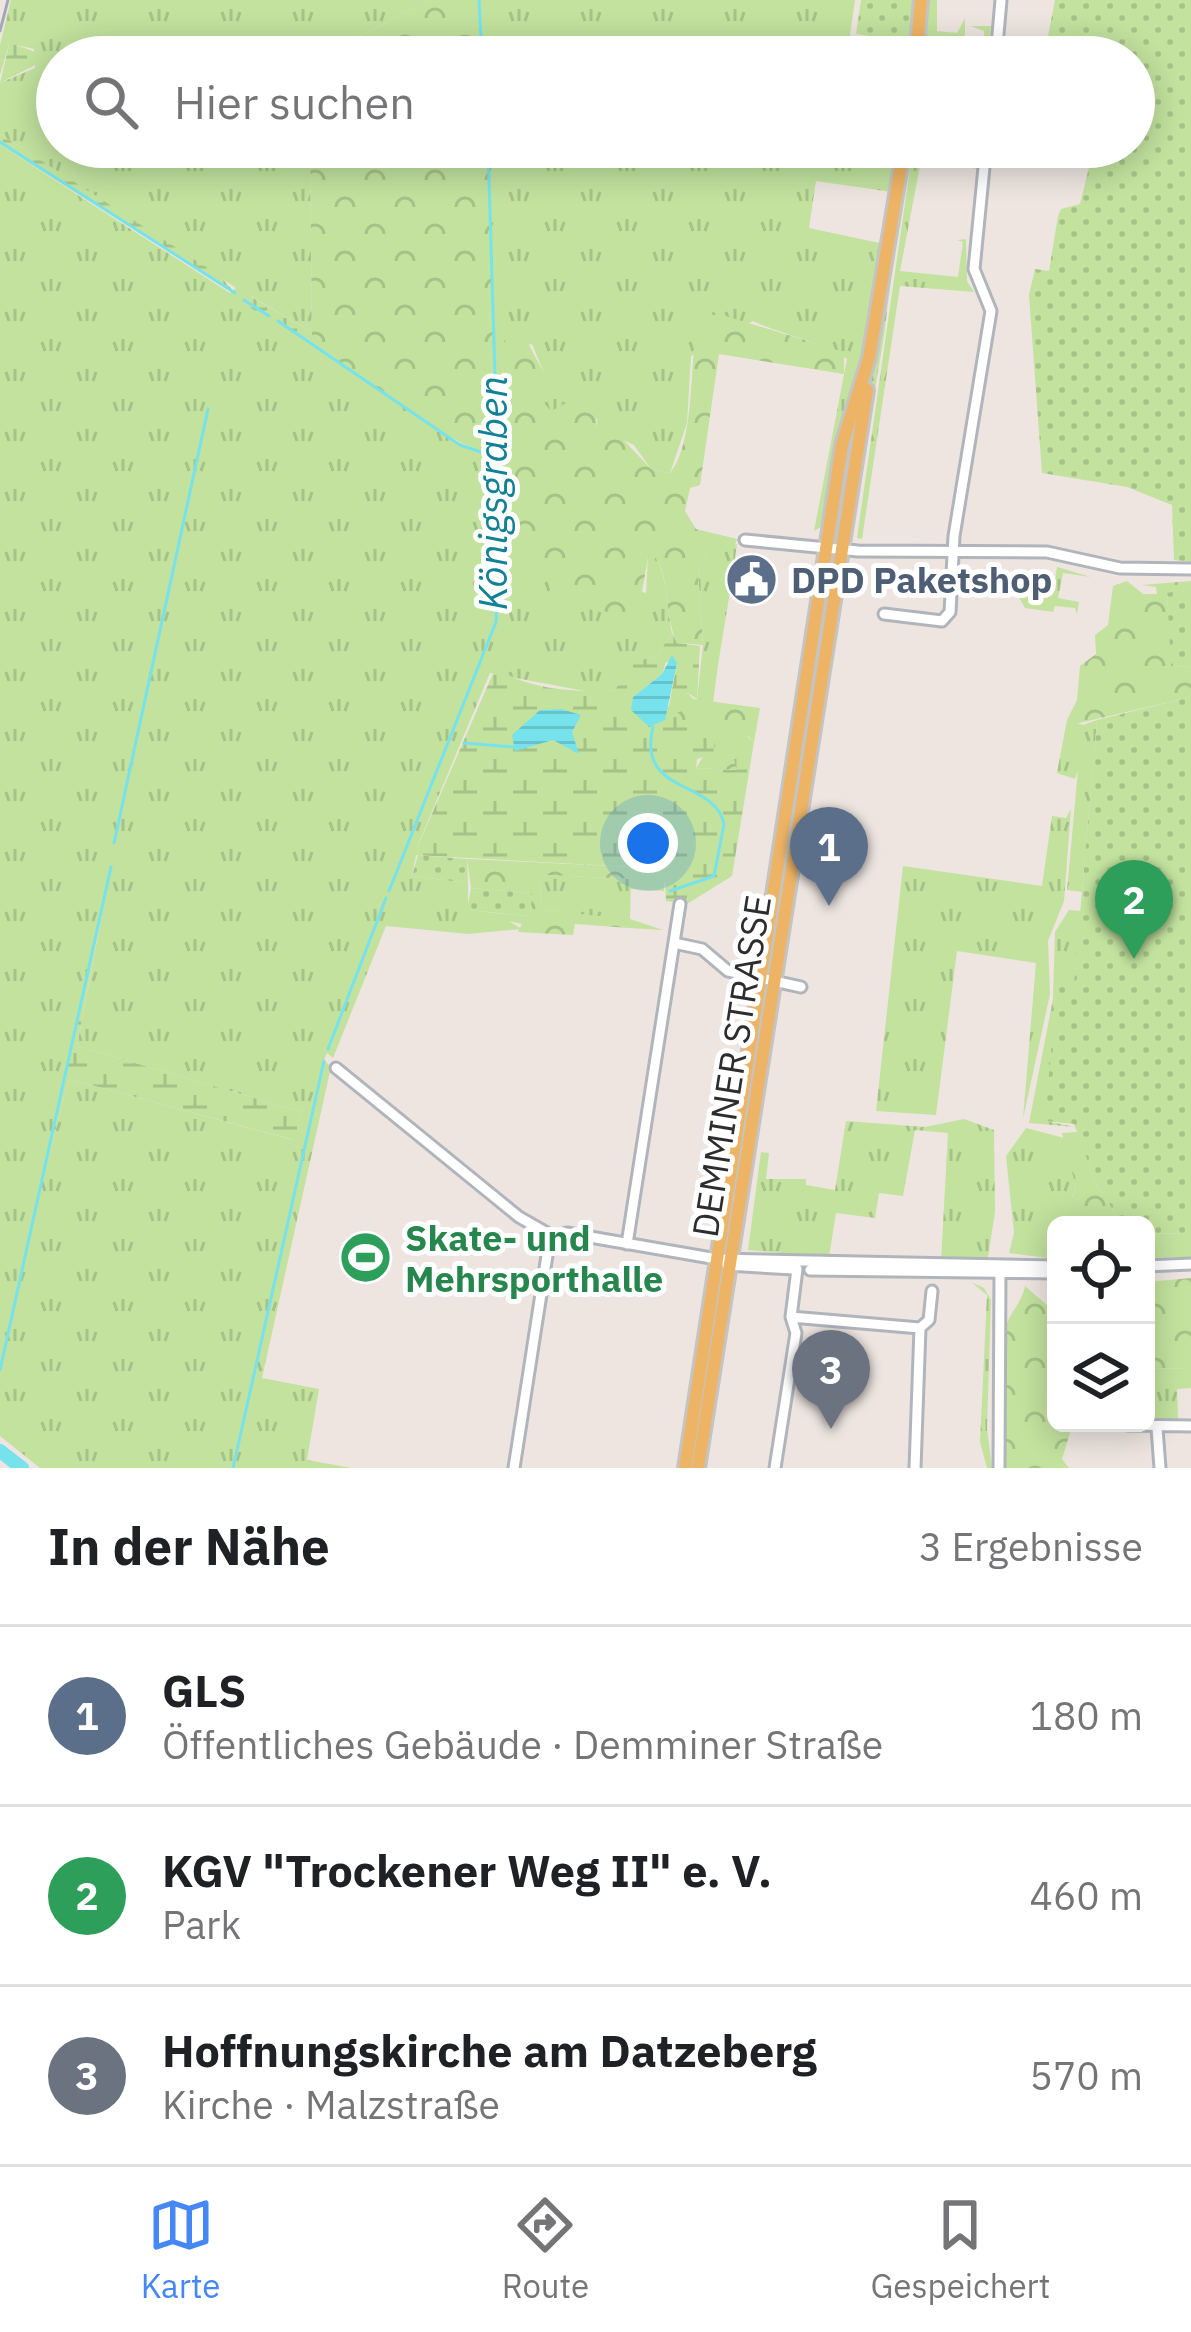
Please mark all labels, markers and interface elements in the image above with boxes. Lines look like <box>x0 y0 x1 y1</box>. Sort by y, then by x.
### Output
search box <box>36 36 1155 168</box>
icon: search <box>78 69 144 135</box>
text: Hier suchen <box>174 73 415 131</box>
water label: Königsgraben <box>467 376 518 610</box>
public building icon: DPD Paketshop <box>724 551 780 607</box>
place label: DPD Paketshop <box>791 556 1052 603</box>
pin: 1 <box>790 807 868 906</box>
your location <box>618 813 678 873</box>
pin: 2 <box>1095 860 1173 959</box>
street label: DEMMINER STRASSE <box>681 892 781 1240</box>
place label: Skate- und Mehrsporthalle <box>405 1214 663 1302</box>
map controls <box>1047 1216 1155 1432</box>
button: locate <box>1047 1216 1155 1324</box>
sports icon: Skate- und Mehrsporthalle <box>338 1230 394 1286</box>
button: layers <box>1047 1324 1155 1432</box>
pin: 3 <box>792 1330 870 1429</box>
text: In der Nähe <box>48 1513 330 1579</box>
text: 3 Ergebnisse <box>919 1521 1143 1572</box>
text: GLS <box>162 1661 246 1719</box>
text: 1 <box>75 1690 99 1741</box>
text: 180 m <box>1030 1690 1143 1741</box>
text: Öffentliches Gebäude · Demminer Straße <box>162 1719 883 1770</box>
text: KGV "Trockener Weg II" e. V. <box>162 1841 772 1899</box>
text: 2 <box>75 1870 99 1921</box>
text: 460 m <box>1030 1870 1143 1921</box>
text: Park <box>162 1899 241 1950</box>
text: Hoffnungskirche am Datzeberg <box>162 2021 817 2079</box>
text: 3 <box>75 2050 99 2101</box>
text: 570 m <box>1030 2050 1143 2101</box>
text: Kirche · Malzstraße <box>162 2079 500 2130</box>
tab: Karte <box>141 2192 221 2307</box>
tab: Route <box>502 2192 589 2307</box>
tab: Gespeichert <box>870 2192 1050 2307</box>

